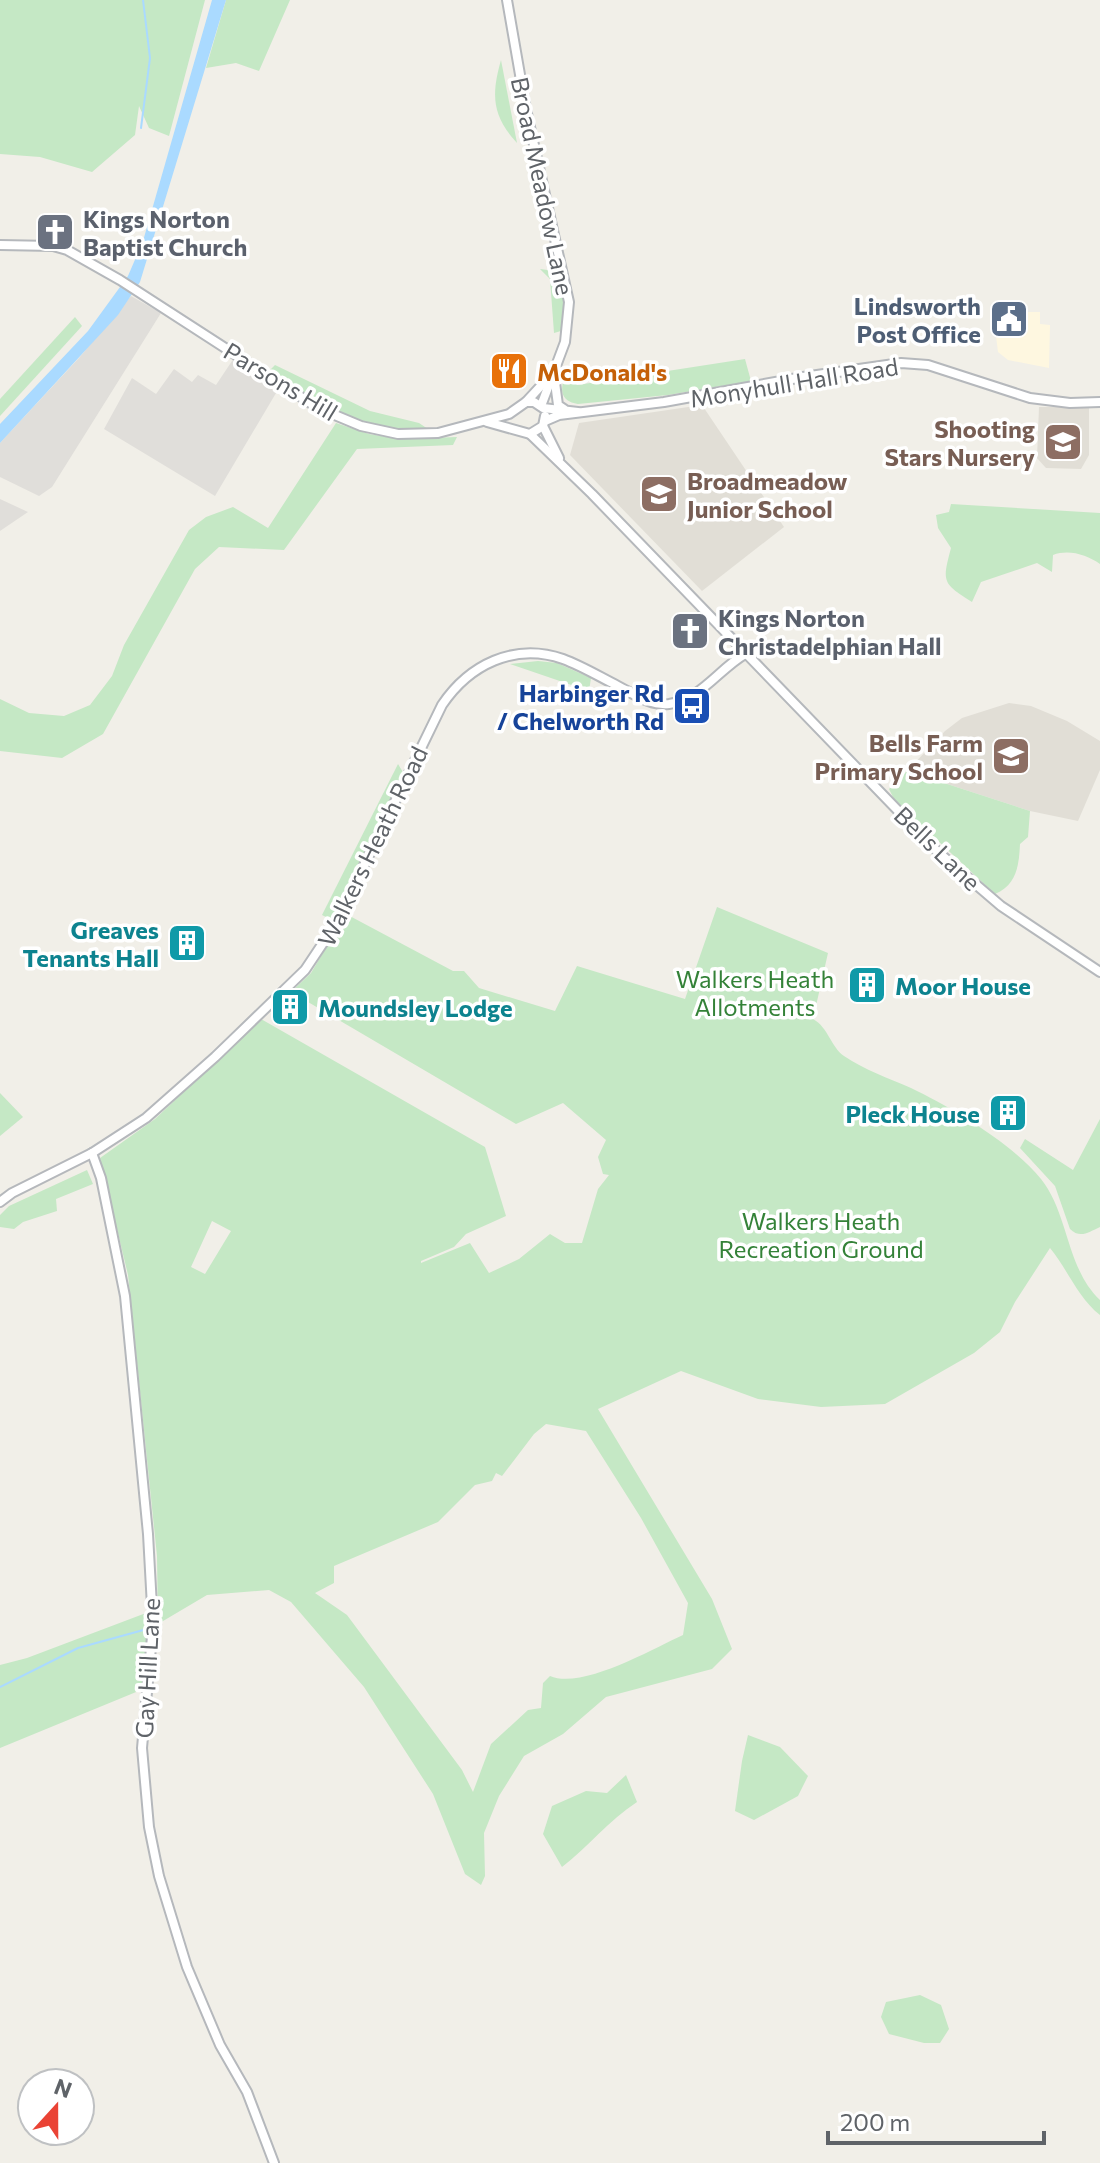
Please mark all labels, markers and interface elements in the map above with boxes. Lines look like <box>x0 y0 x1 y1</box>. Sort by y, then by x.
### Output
street label: Broad Meadow Lane <box>506 74 580 298</box>
place label: Kings Norton Baptist Church <box>83 204 247 261</box>
church icon: Kings Norton Baptist Church <box>34 211 76 253</box>
place label: Lindsworth Post Office <box>854 291 981 348</box>
public building icon: Lindsworth Post Office <box>988 298 1030 340</box>
street label: Parsons Hill <box>219 336 343 426</box>
restaurant icon: McDonald's <box>488 350 530 392</box>
street label: Monyhull Hall Road <box>688 351 900 413</box>
place label: McDonald's <box>537 357 667 386</box>
place label: Shooting Stars Nursery <box>885 414 1035 471</box>
school or university icon: Shooting Stars Nursery <box>1042 421 1084 463</box>
place label: Broadmeadow Junior School <box>687 466 848 523</box>
school or university icon: Broadmeadow Junior School <box>638 473 680 515</box>
place label: Kings Norton Christadelphian Hall <box>718 603 942 660</box>
church icon: Kings Norton Christadelphian Hall <box>669 610 711 652</box>
place label: Harbinger Rd / Chelworth Rd <box>497 678 664 735</box>
bus stop icon: Harbinger Rd / Chelworth Rd <box>671 685 713 727</box>
place label: Bells Farm Primary School <box>814 728 983 785</box>
school or university icon: Bells Farm Primary School <box>990 735 1032 777</box>
street label: Walkers Heath Road <box>311 741 433 951</box>
street label: Bells Lane <box>889 800 987 896</box>
place label: Greaves Tenants Hall <box>23 915 159 972</box>
building icon: Greaves Tenants Hall <box>166 922 208 964</box>
park label: Walkers Heath Allotments <box>676 964 834 1021</box>
building icon: Moor House <box>846 964 888 1006</box>
place label: Moor House <box>895 971 1031 1000</box>
building icon: Moundsley Lodge <box>269 986 311 1028</box>
place label: Moundsley Lodge <box>318 993 513 1022</box>
building icon: Pleck House <box>987 1092 1029 1134</box>
place label: Pleck House <box>845 1099 980 1128</box>
park label: Walkers Heath Recreation Ground <box>718 1206 924 1263</box>
street label: Gay Hill Lane <box>129 1597 165 1739</box>
north arrow <box>16 2067 96 2147</box>
text: N <box>51 2072 76 2103</box>
scale bar <box>828 2095 1044 2145</box>
text: 200 m <box>840 2107 910 2136</box>

